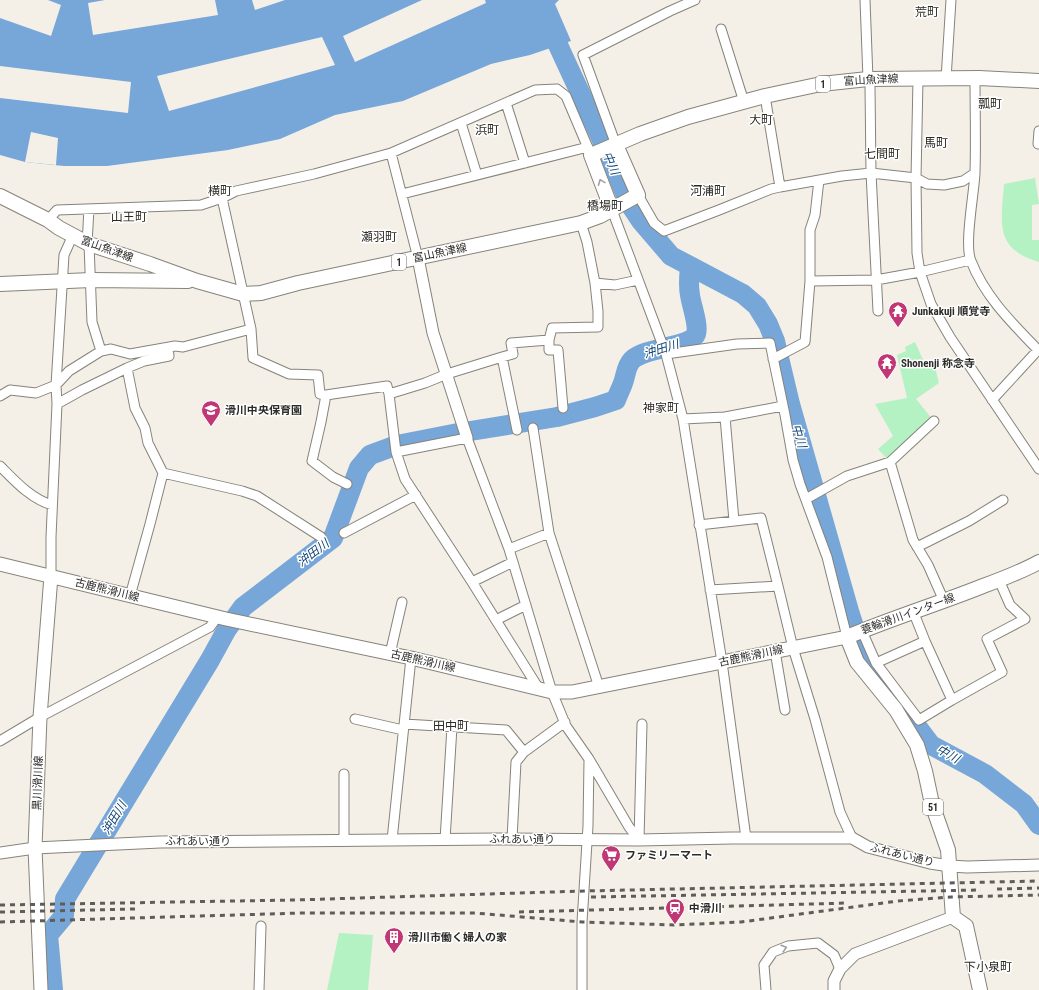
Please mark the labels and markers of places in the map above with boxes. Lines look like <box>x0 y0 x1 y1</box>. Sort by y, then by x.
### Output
temple icon: Junkakuji 順覚寺 <box>887 300 909 328</box>
place label: Junkakuji 順覚寺 <box>912 305 990 318</box>
temple icon: Shonenji 称念寺 <box>876 352 898 380</box>
place label: Shonenji 称念寺 <box>901 357 975 370</box>
school or university icon: 滑川中央保育園 <box>200 399 222 427</box>
place label: 滑川中央保育園 <box>225 404 302 417</box>
supermarket icon: ファミリーマート <box>600 844 622 872</box>
place label: ファミリーマート <box>625 849 713 862</box>
station icon: 中滑川 <box>664 897 686 925</box>
place label: 中滑川 <box>689 902 722 915</box>
building icon: 滑川市働く婦人の家 <box>383 926 405 954</box>
place label: 滑川市働く婦人の家 <box>408 931 507 944</box>

